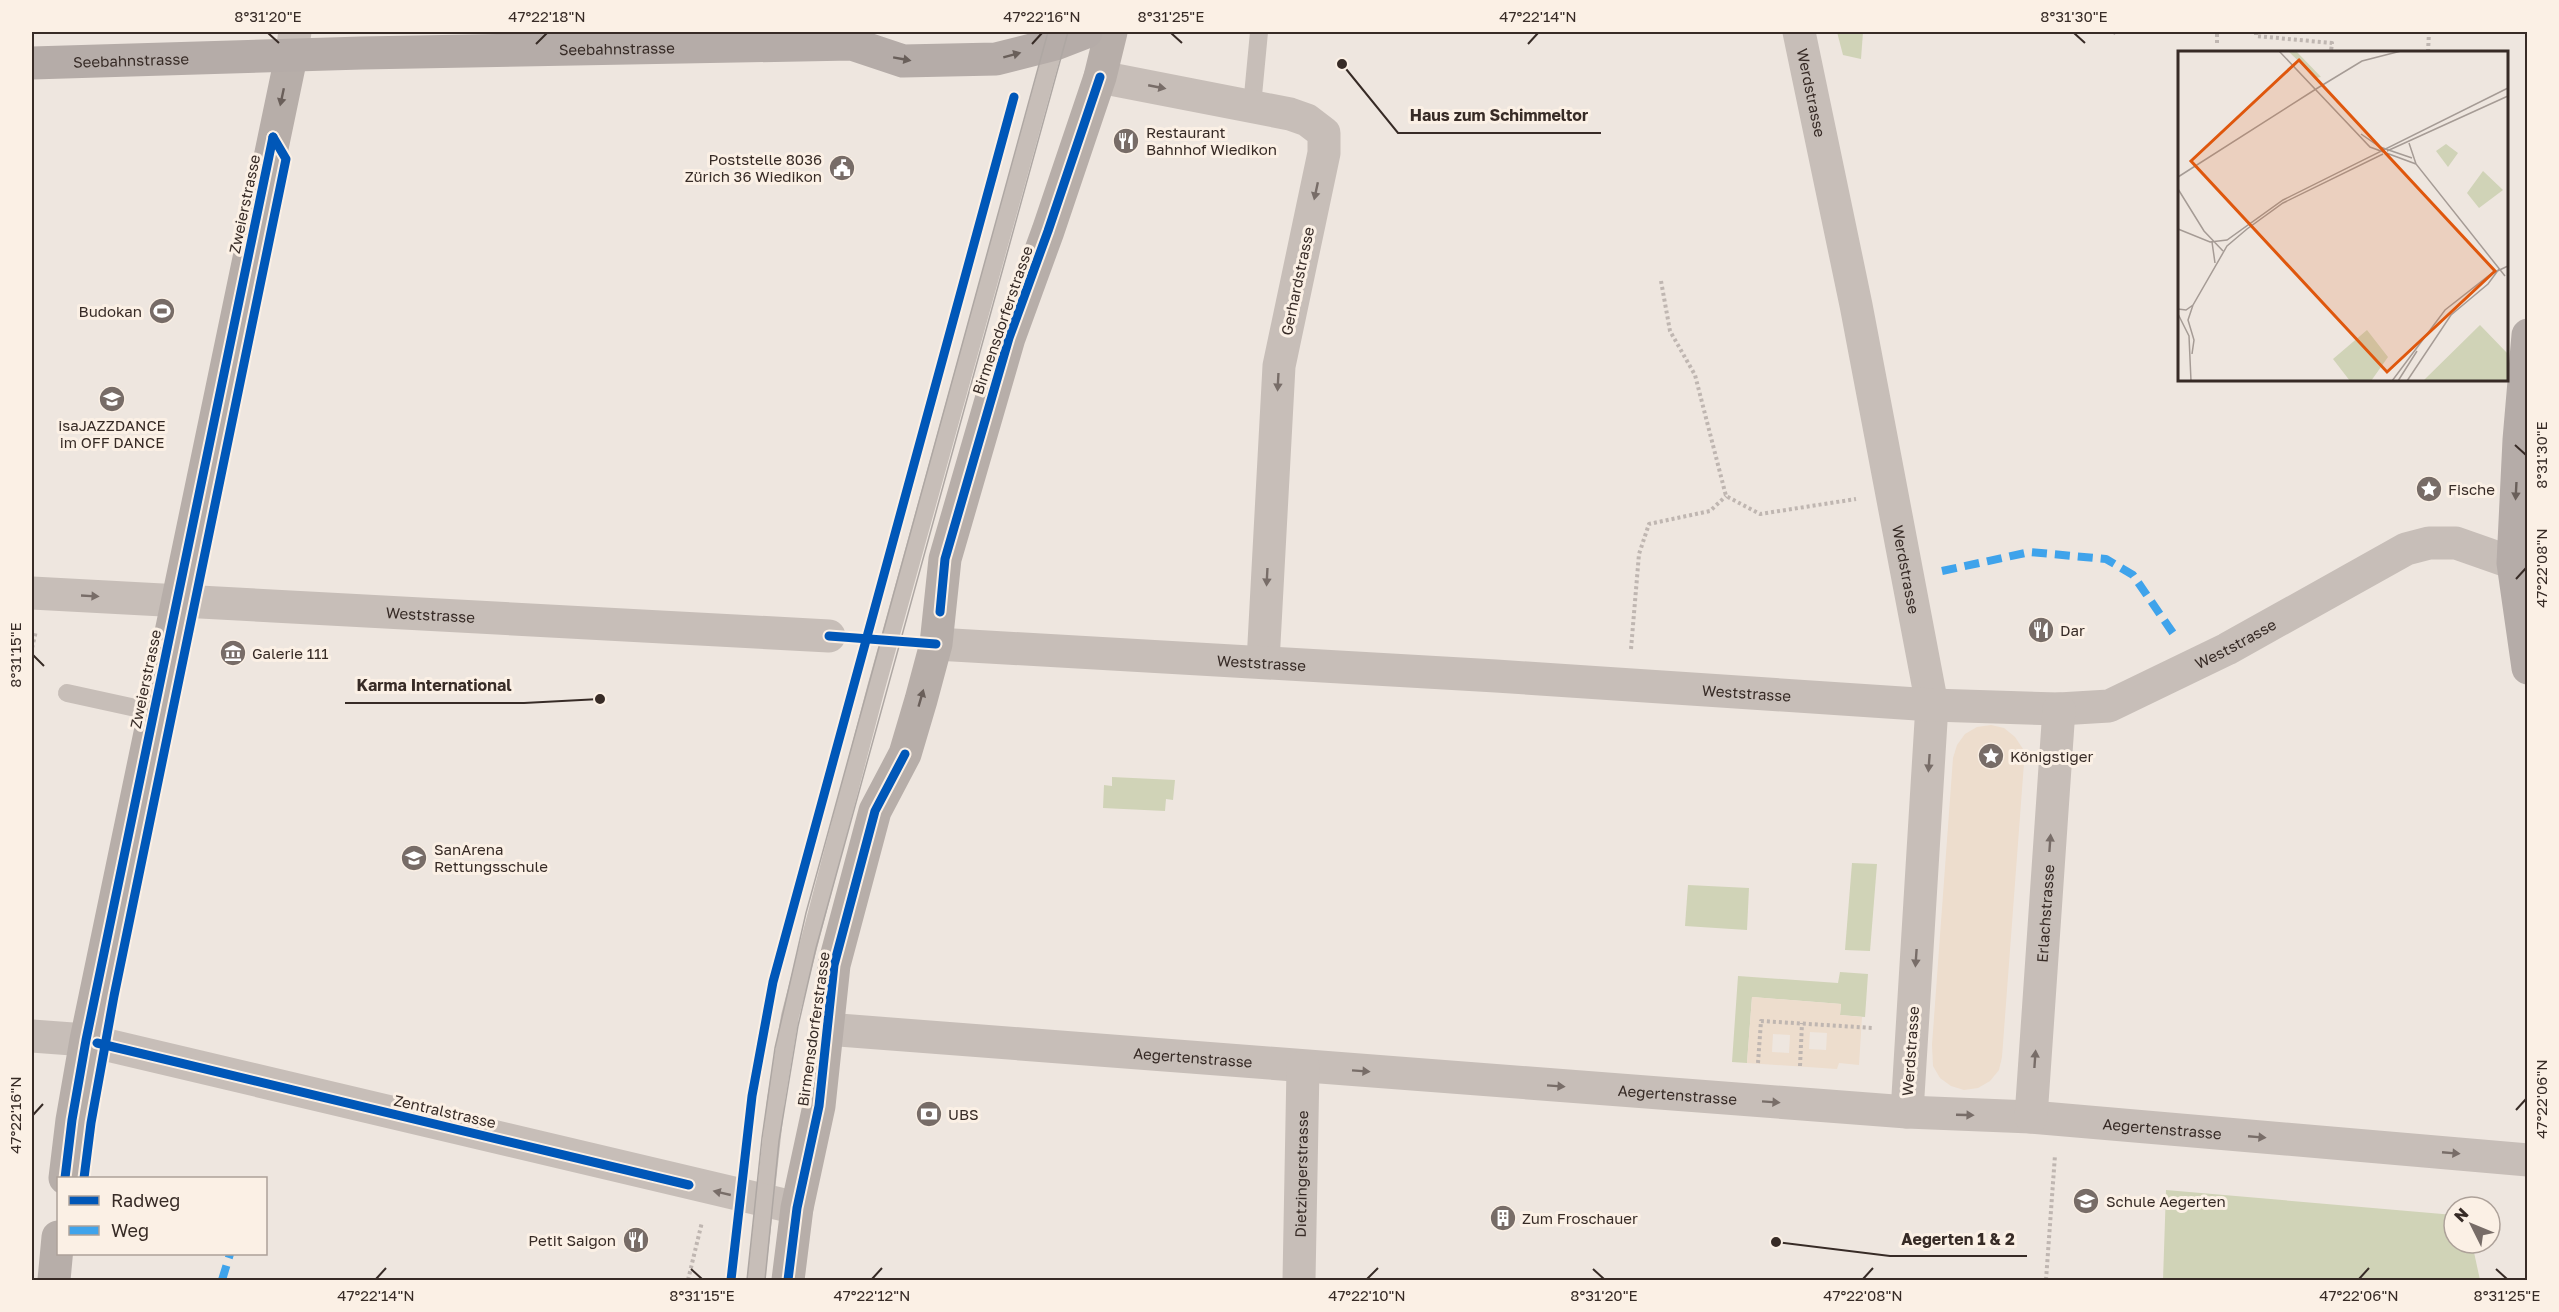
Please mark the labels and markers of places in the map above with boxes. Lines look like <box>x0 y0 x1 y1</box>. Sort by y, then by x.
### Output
callout: Haus zum Schimmeltor <box>1398 99 1601 133</box>
place label: Restaurant Bahnhof Wiedikon <box>1146 123 1277 158</box>
restaurant icon: Restaurant Bahnhof Wiedikon <box>1111 126 1141 156</box>
place label: Poststelle 8036 Zürich 36 Wiedikon <box>685 150 822 185</box>
public building icon: Poststelle 8036 Zürich 36 Wiedikon <box>827 153 857 183</box>
sports icon: Budokan <box>147 296 177 326</box>
place label: Budokan <box>79 302 142 320</box>
school or university icon: isaJAZZDANCE im OFF DANCE <box>97 384 127 414</box>
place label: isaJAZZDANCE im OFF DANCE <box>58 416 166 451</box>
place icon: Fische <box>2414 474 2444 504</box>
place label: Fische <box>2448 480 2495 498</box>
restaurant icon: Dar <box>2026 615 2056 645</box>
place label: Dar <box>2060 621 2085 639</box>
museum icon: Galerie 111 <box>218 638 248 668</box>
place label: Galerie 111 <box>252 644 329 662</box>
callout: Karma International <box>345 669 524 703</box>
place icon: Königstiger <box>1976 741 2006 771</box>
place label: Königstiger <box>2010 747 2093 765</box>
place label: SanArena Rettungsschule <box>434 840 548 875</box>
school or university icon: SanArena Rettungsschule <box>399 843 429 873</box>
bank icon: UBS <box>914 1099 944 1129</box>
place label: UBS <box>948 1105 979 1123</box>
school or university icon: Schule Aegerten <box>2071 1186 2101 1216</box>
place label: Schule Aegerten <box>2106 1192 2226 1210</box>
building icon: Zum Froschauer <box>1488 1203 1518 1233</box>
place label: Zum Froschauer <box>1522 1209 1638 1227</box>
callout: Aegerten 1 & 2 <box>1890 1222 2027 1256</box>
restaurant icon: Petit Saigon <box>621 1225 651 1255</box>
place label: Petit Saigon <box>528 1231 616 1249</box>

